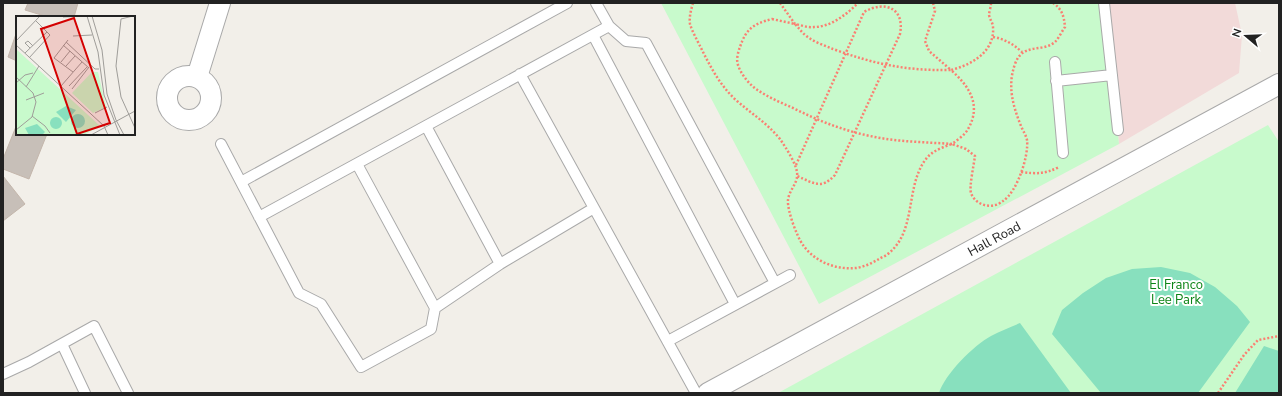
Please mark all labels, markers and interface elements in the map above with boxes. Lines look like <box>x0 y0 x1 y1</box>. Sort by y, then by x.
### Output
inset map <box>16 16 135 135</box>
north arrow <box>1226 16 1266 56</box>
text: N <box>1229 27 1245 39</box>
street label: Hall Road <box>964 217 1024 261</box>
park label: El Franco Lee Park <box>1149 276 1203 309</box>

